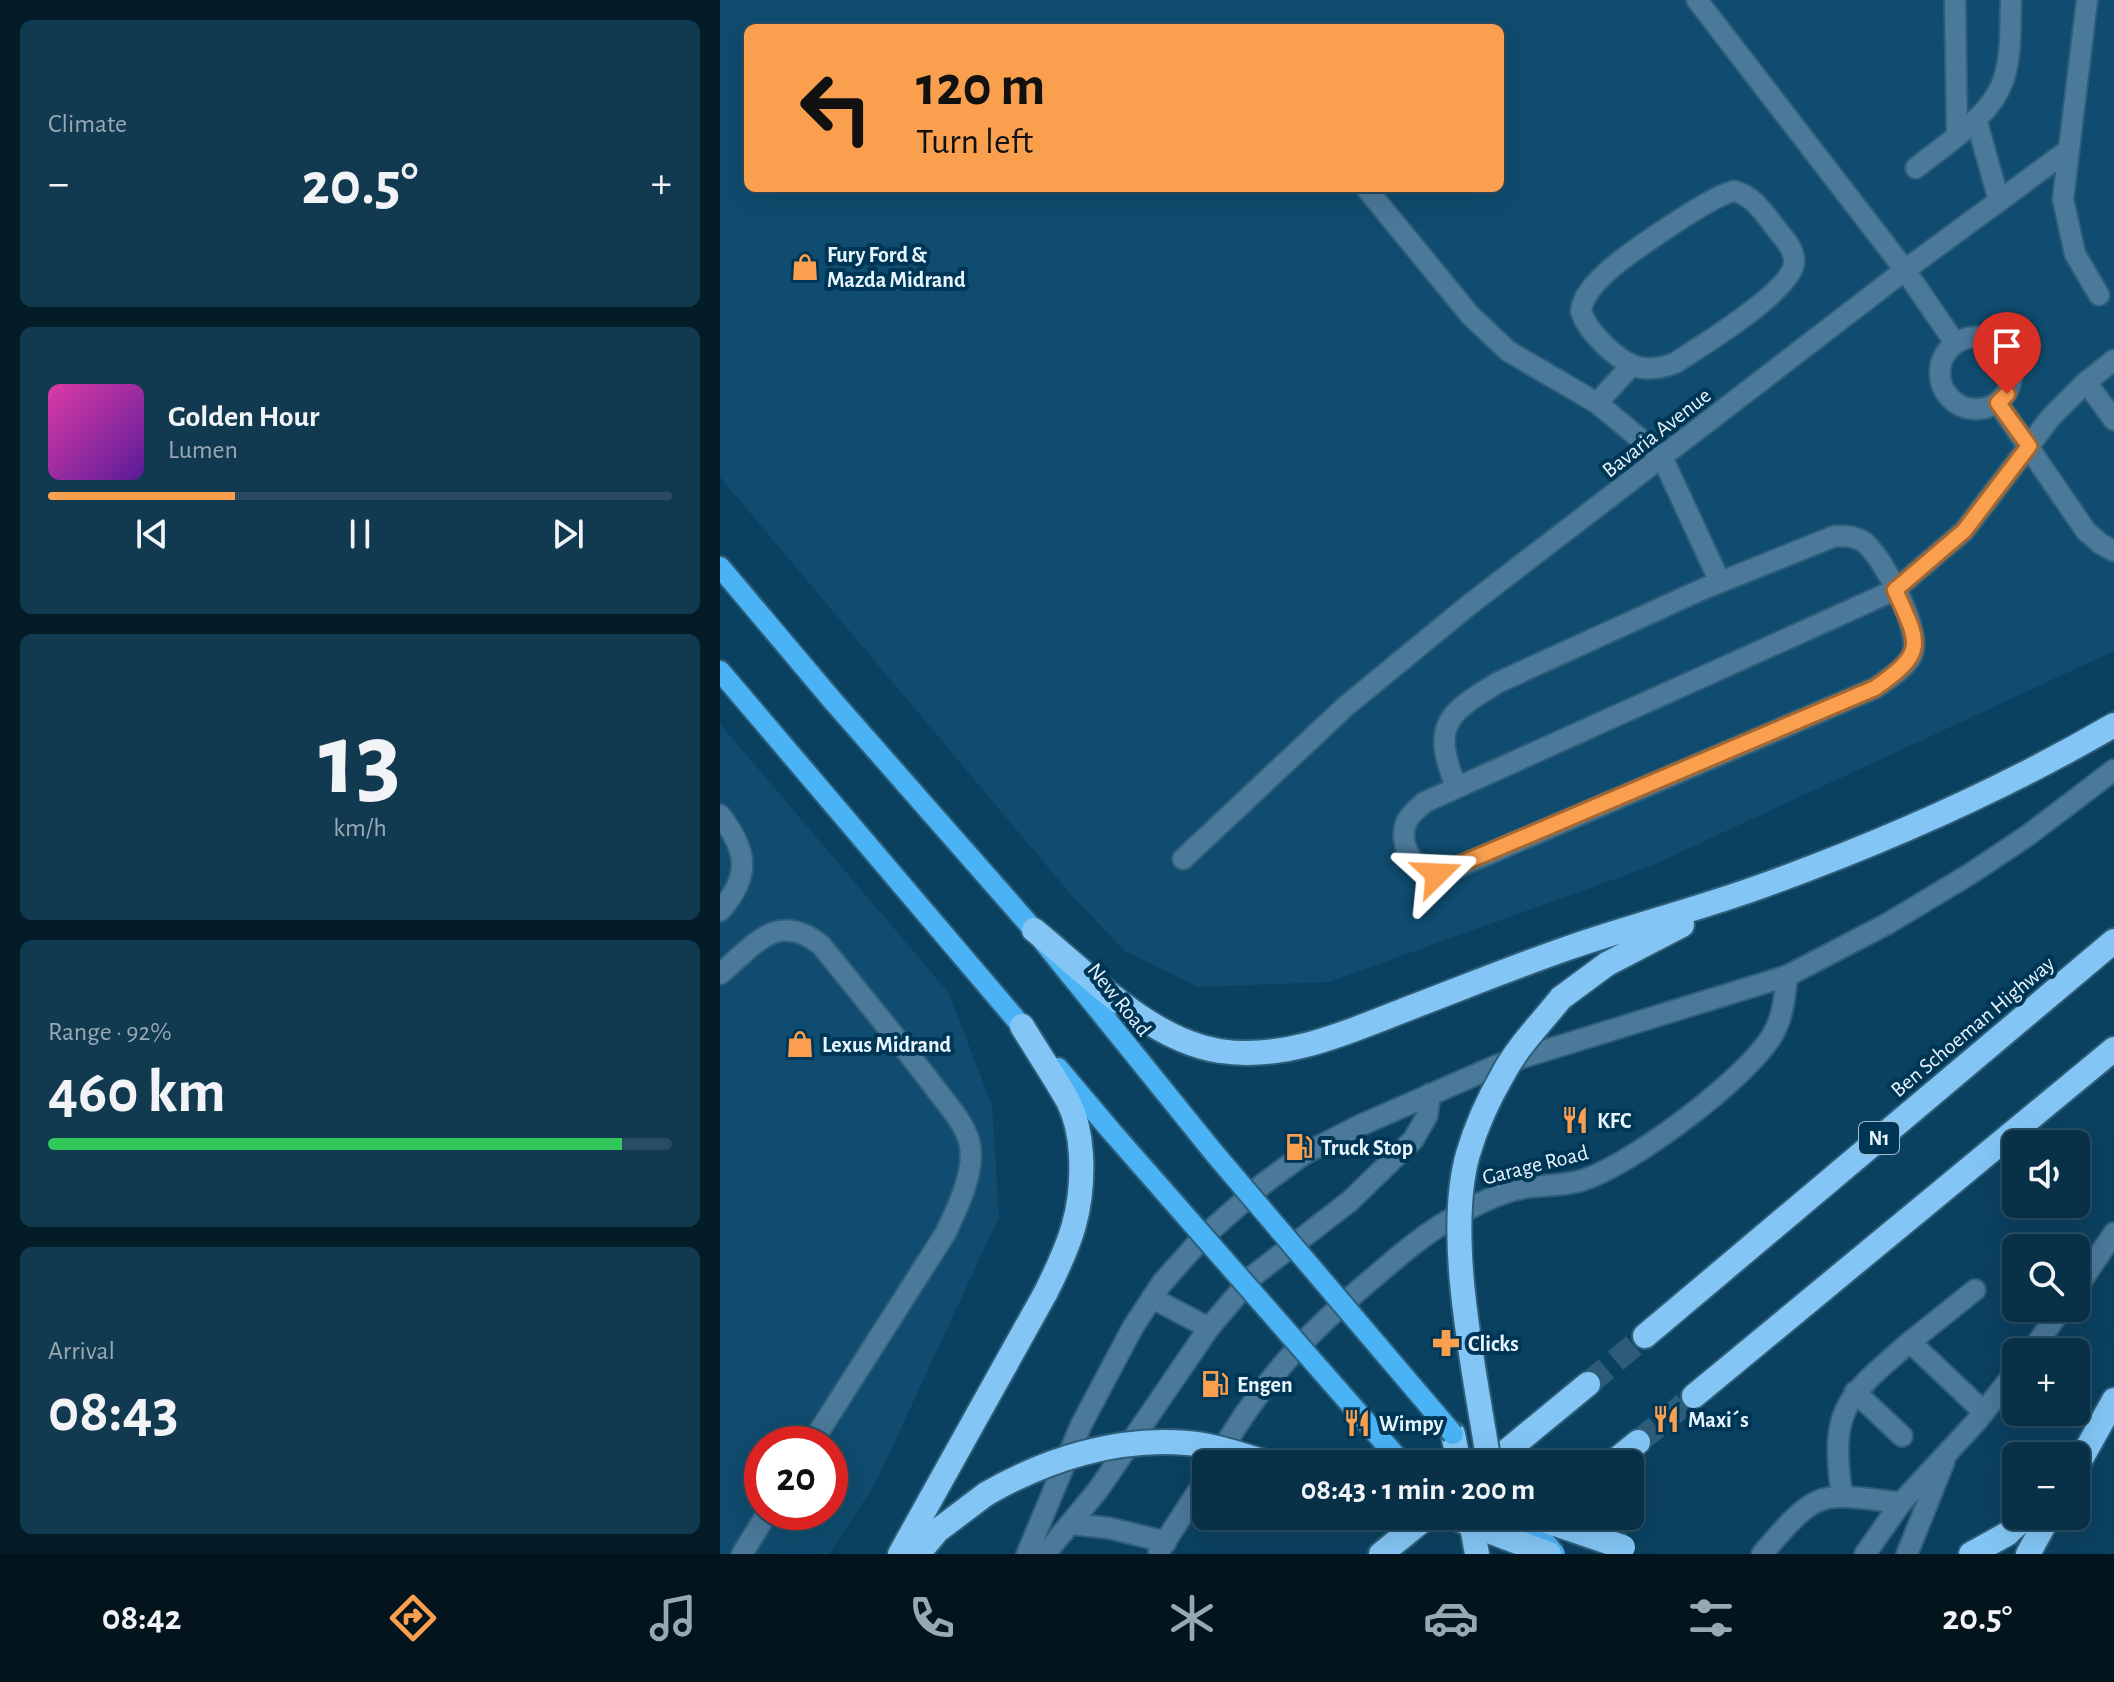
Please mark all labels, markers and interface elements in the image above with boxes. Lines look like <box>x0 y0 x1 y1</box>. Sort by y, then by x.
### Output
icon: left <box>784 56 888 160</box>
text: 120 m <box>916 59 1045 115</box>
text: Climate <box>48 111 127 137</box>
text: Turn left <box>916 124 1033 160</box>
text: 20.5° <box>302 155 418 215</box>
text: − <box>48 162 69 206</box>
text: + <box>651 162 672 206</box>
place label: Fury Ford & Mazda Midrand <box>827 244 966 291</box>
shop icon: Fury Ford & Mazda Midrand <box>790 252 820 282</box>
pin <box>1973 312 2041 394</box>
icon: arrive <box>1985 324 2029 368</box>
street label: Bavaria Avenue <box>1598 384 1715 482</box>
text: Golden Hour <box>168 402 320 432</box>
text: Lumen <box>168 437 238 463</box>
icon: previous <box>130 512 174 556</box>
icon: pause <box>338 512 382 556</box>
icon: next <box>546 512 590 556</box>
text: 13 <box>319 709 401 813</box>
text: km/h <box>333 815 387 841</box>
position arrow <box>1395 832 1479 916</box>
street label: Ben Schoeman Highway <box>1887 952 2059 1101</box>
street label: New Road <box>1083 959 1155 1040</box>
text: Range · 92% <box>48 1019 172 1045</box>
shop icon: Lexus Midrand <box>785 1029 815 1059</box>
place label: Lexus Midrand <box>822 1034 952 1056</box>
text: 460 km <box>48 1063 226 1123</box>
restaurant icon: KFC <box>1560 1105 1590 1135</box>
place label: KFC <box>1597 1110 1632 1132</box>
road number: N1 <box>1859 1122 1899 1154</box>
map controls <box>2002 1130 2090 1530</box>
button: sound <box>2002 1130 2090 1218</box>
fuel station icon: Truck Stop <box>1284 1132 1314 1162</box>
place label: Truck Stop <box>1321 1137 1413 1159</box>
street label: Garage Road <box>1480 1141 1590 1189</box>
button: search <box>2002 1234 2090 1322</box>
pharmacy icon: Clicks <box>1431 1328 1461 1358</box>
place label: Clicks <box>1468 1333 1519 1355</box>
text: Arrival <box>48 1338 115 1364</box>
button: + <box>2002 1338 2090 1426</box>
fuel station icon: Engen <box>1200 1369 1230 1399</box>
place label: Engen <box>1237 1374 1293 1396</box>
text: 08:43 <box>48 1382 179 1442</box>
restaurant icon: Maxi´s <box>1651 1404 1681 1434</box>
restaurant icon: Wimpy <box>1342 1408 1372 1438</box>
place label: Maxi´s <box>1688 1409 1749 1431</box>
place label: Wimpy <box>1379 1413 1443 1436</box>
speed limit sign: 20 <box>744 1426 848 1530</box>
button: − <box>2002 1442 2090 1530</box>
text: 08:43 · 1 min · 200 m <box>1301 1475 1535 1505</box>
icon: directions <box>385 1590 441 1646</box>
icon: music <box>645 1590 701 1646</box>
icon: phone <box>904 1590 960 1646</box>
icon: climate <box>1164 1590 1220 1646</box>
icon: car <box>1423 1590 1479 1646</box>
icon: filters <box>1683 1590 1739 1646</box>
text: 08:42 <box>102 1600 182 1636</box>
text: 20.5° <box>1942 1600 2012 1636</box>

